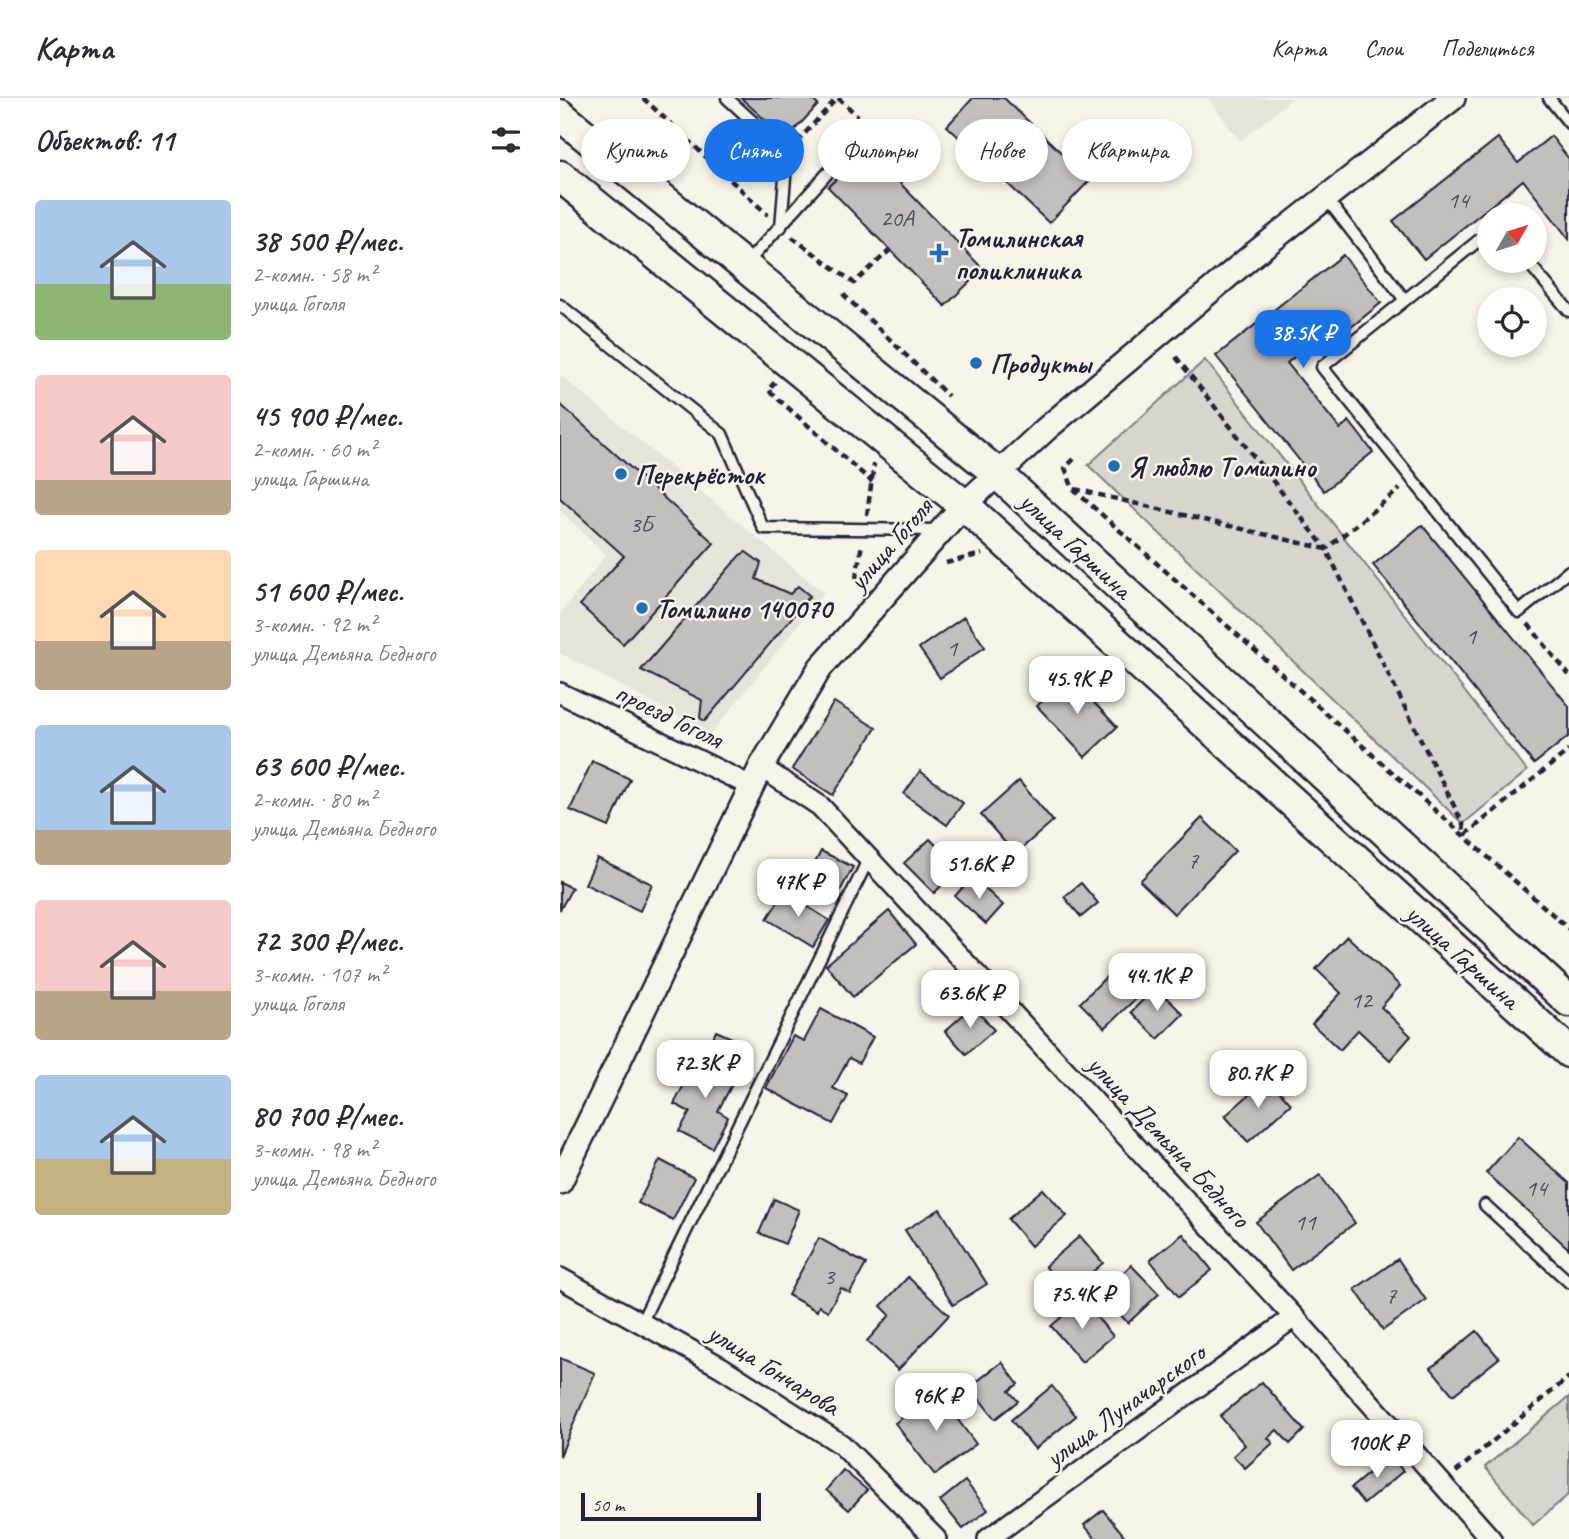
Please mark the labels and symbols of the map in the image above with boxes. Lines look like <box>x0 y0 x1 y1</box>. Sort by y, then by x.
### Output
house number: 14 <box>1447 185 1471 215</box>
house number: 20А <box>880 203 915 233</box>
north arrow <box>1477 203 1547 273</box>
place label: Томилинская поликлиника <box>955 220 1084 287</box>
marker: Томилинская поликлиника <box>929 243 949 263</box>
pin: 38.5K ₽ <box>1238 310 1368 370</box>
place label: Продукты <box>990 346 1093 382</box>
marker: Продукты <box>968 355 984 371</box>
place label: Я люблю Томилино <box>1128 449 1318 484</box>
place label: Перекрёсток <box>635 457 767 492</box>
marker: Я люблю Томилино <box>1106 458 1122 474</box>
marker: Перекрёсток <box>613 466 629 482</box>
street label: улица Гаршина <box>1011 483 1142 608</box>
street label: улица Гоголя <box>839 488 941 599</box>
house number: 3Б <box>629 509 656 539</box>
place label: Томилино 140070 <box>656 591 835 626</box>
marker: Томилино 140070 <box>634 600 650 616</box>
house number: 1 <box>1466 621 1478 651</box>
house number: 1 <box>947 633 959 663</box>
pin: 45.9K ₽ <box>1012 656 1142 716</box>
street label: проезд Гоголя <box>610 674 730 757</box>
pin: 51.6K ₽ <box>914 842 1044 901</box>
house number: 7 <box>1188 845 1200 875</box>
pin: 47K ₽ <box>749 860 847 919</box>
street label: улица Гаршина <box>1397 894 1529 1018</box>
pin: 44.1K ₽ <box>1092 954 1222 1013</box>
pin: 63.6K ₽ <box>905 970 1035 1030</box>
house number: 12 <box>1350 985 1374 1015</box>
pin: 72.3K ₽ <box>640 1040 770 1100</box>
street label: улица Демьяна Бедного <box>1079 1046 1259 1236</box>
pin: 80.7K ₽ <box>1193 1051 1323 1110</box>
house number: 14 <box>1525 1173 1549 1203</box>
house number: 11 <box>1294 1207 1317 1237</box>
house number: 3 <box>824 1261 837 1291</box>
pin: 75.4K ₽ <box>1017 1272 1147 1331</box>
house number: 7 <box>1386 1280 1398 1310</box>
street label: улица Гончарова <box>700 1314 848 1424</box>
street label: улица Луначарского <box>1036 1333 1214 1476</box>
pin: 96K ₽ <box>887 1374 985 1433</box>
pin: 100K ₽ <box>1320 1420 1434 1480</box>
scale bar <box>581 1490 761 1522</box>

